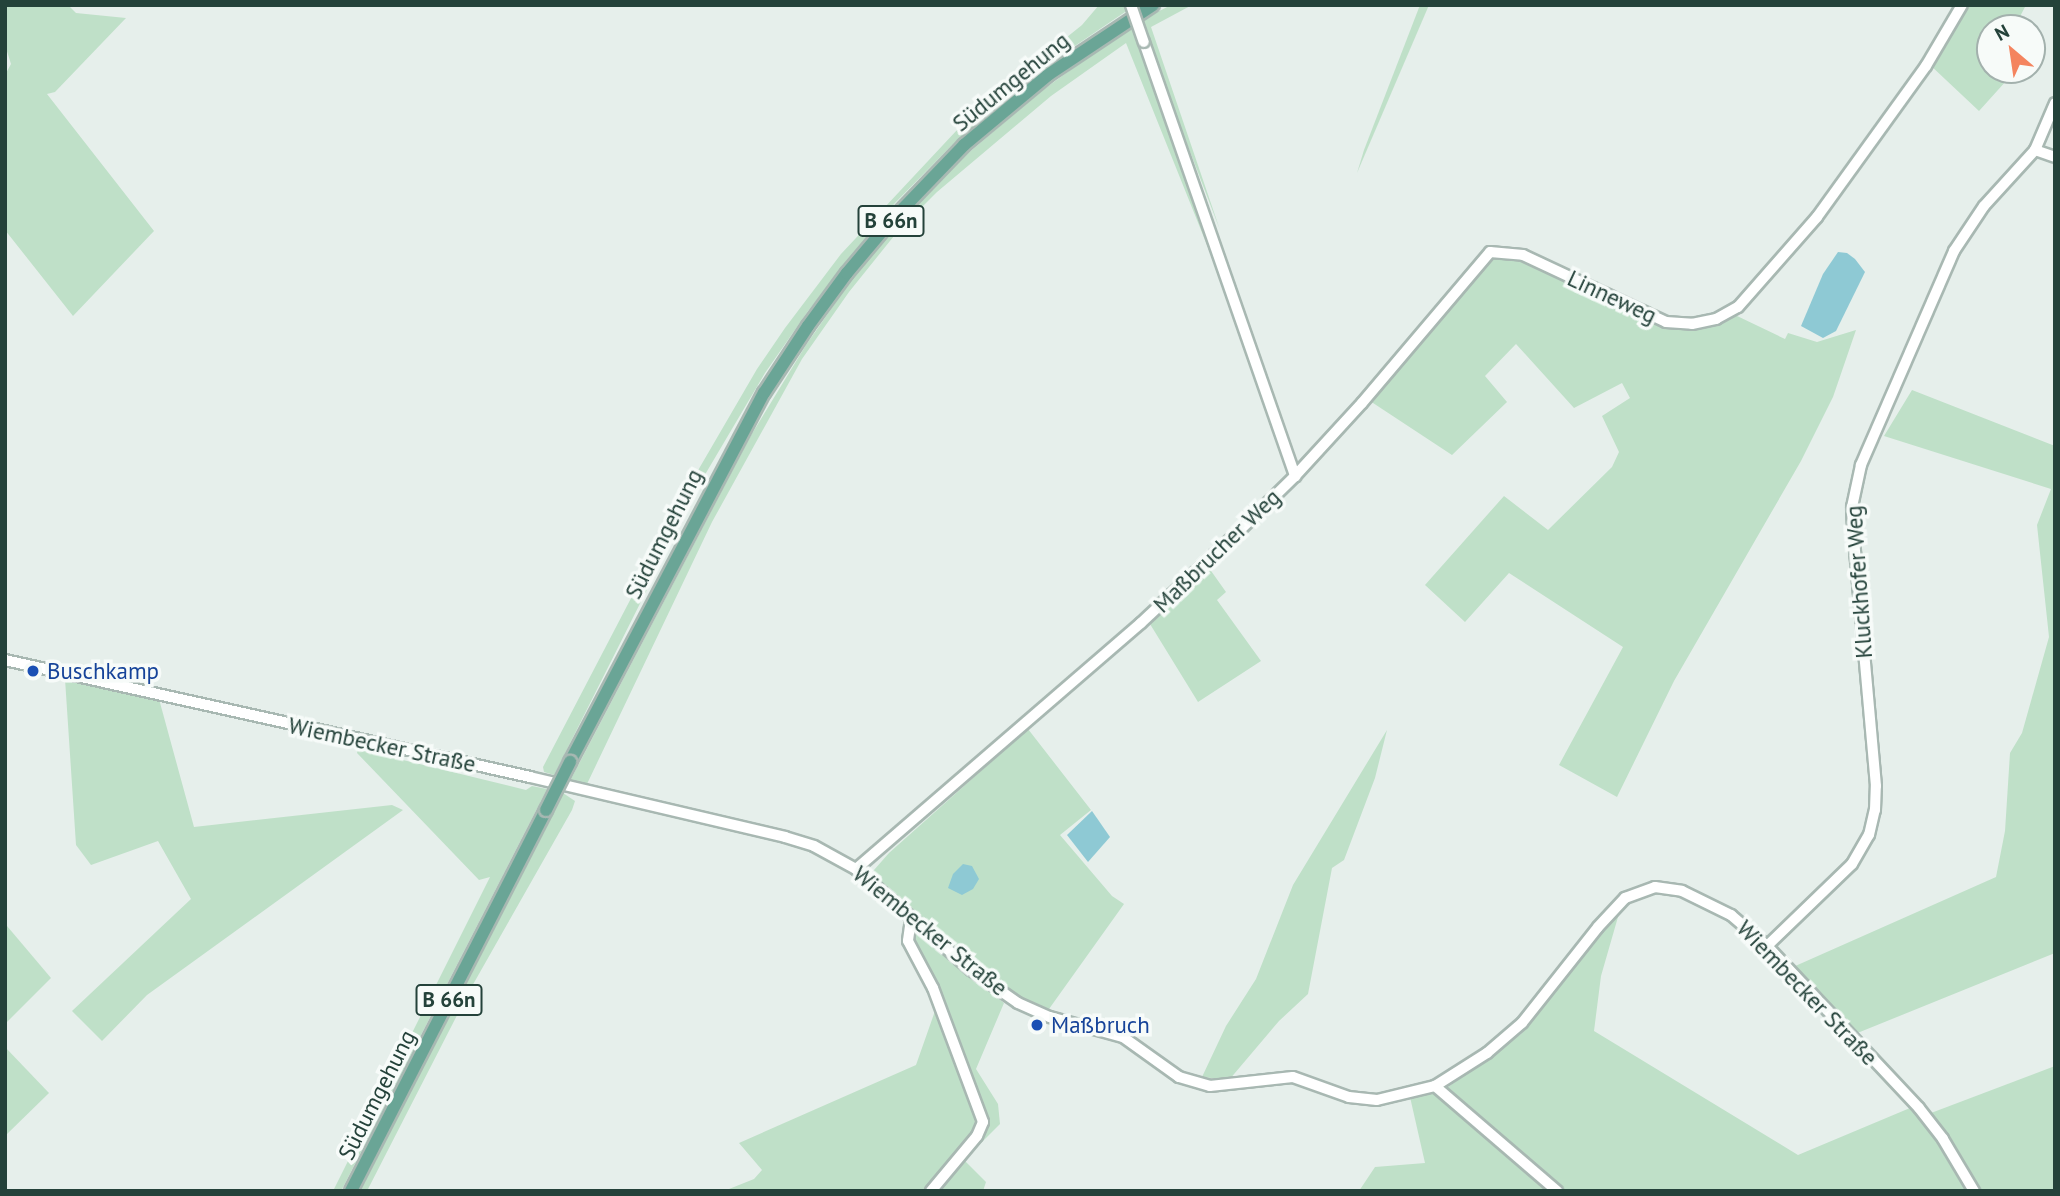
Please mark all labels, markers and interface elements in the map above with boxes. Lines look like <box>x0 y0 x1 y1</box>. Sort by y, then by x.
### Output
north arrow <box>1976 14 2046 84</box>
text: N <box>1991 19 2013 46</box>
street label: Südumgehung <box>947 27 1075 137</box>
road number: B 66n <box>856 204 926 238</box>
street label: Linneweg <box>1563 264 1661 330</box>
street label: Südumgehung <box>619 464 709 604</box>
street label: Maßbrucher Weg <box>1148 483 1286 619</box>
street label: Kluckhofer Weg <box>1840 504 1878 660</box>
place label: Buschkamp <box>47 657 159 685</box>
marker: Buschkamp <box>25 663 41 679</box>
street label: Wiembecker Straße <box>286 712 478 778</box>
street label: Wiembecker Straße <box>847 860 1013 1002</box>
street label: Wiembecker Straße <box>1731 915 1883 1071</box>
road number: B 66n <box>414 982 484 1018</box>
place label: Maßbruch <box>1051 1011 1150 1039</box>
marker: Maßbruch <box>1029 1017 1045 1033</box>
street label: Südumgehung <box>332 1025 422 1165</box>

